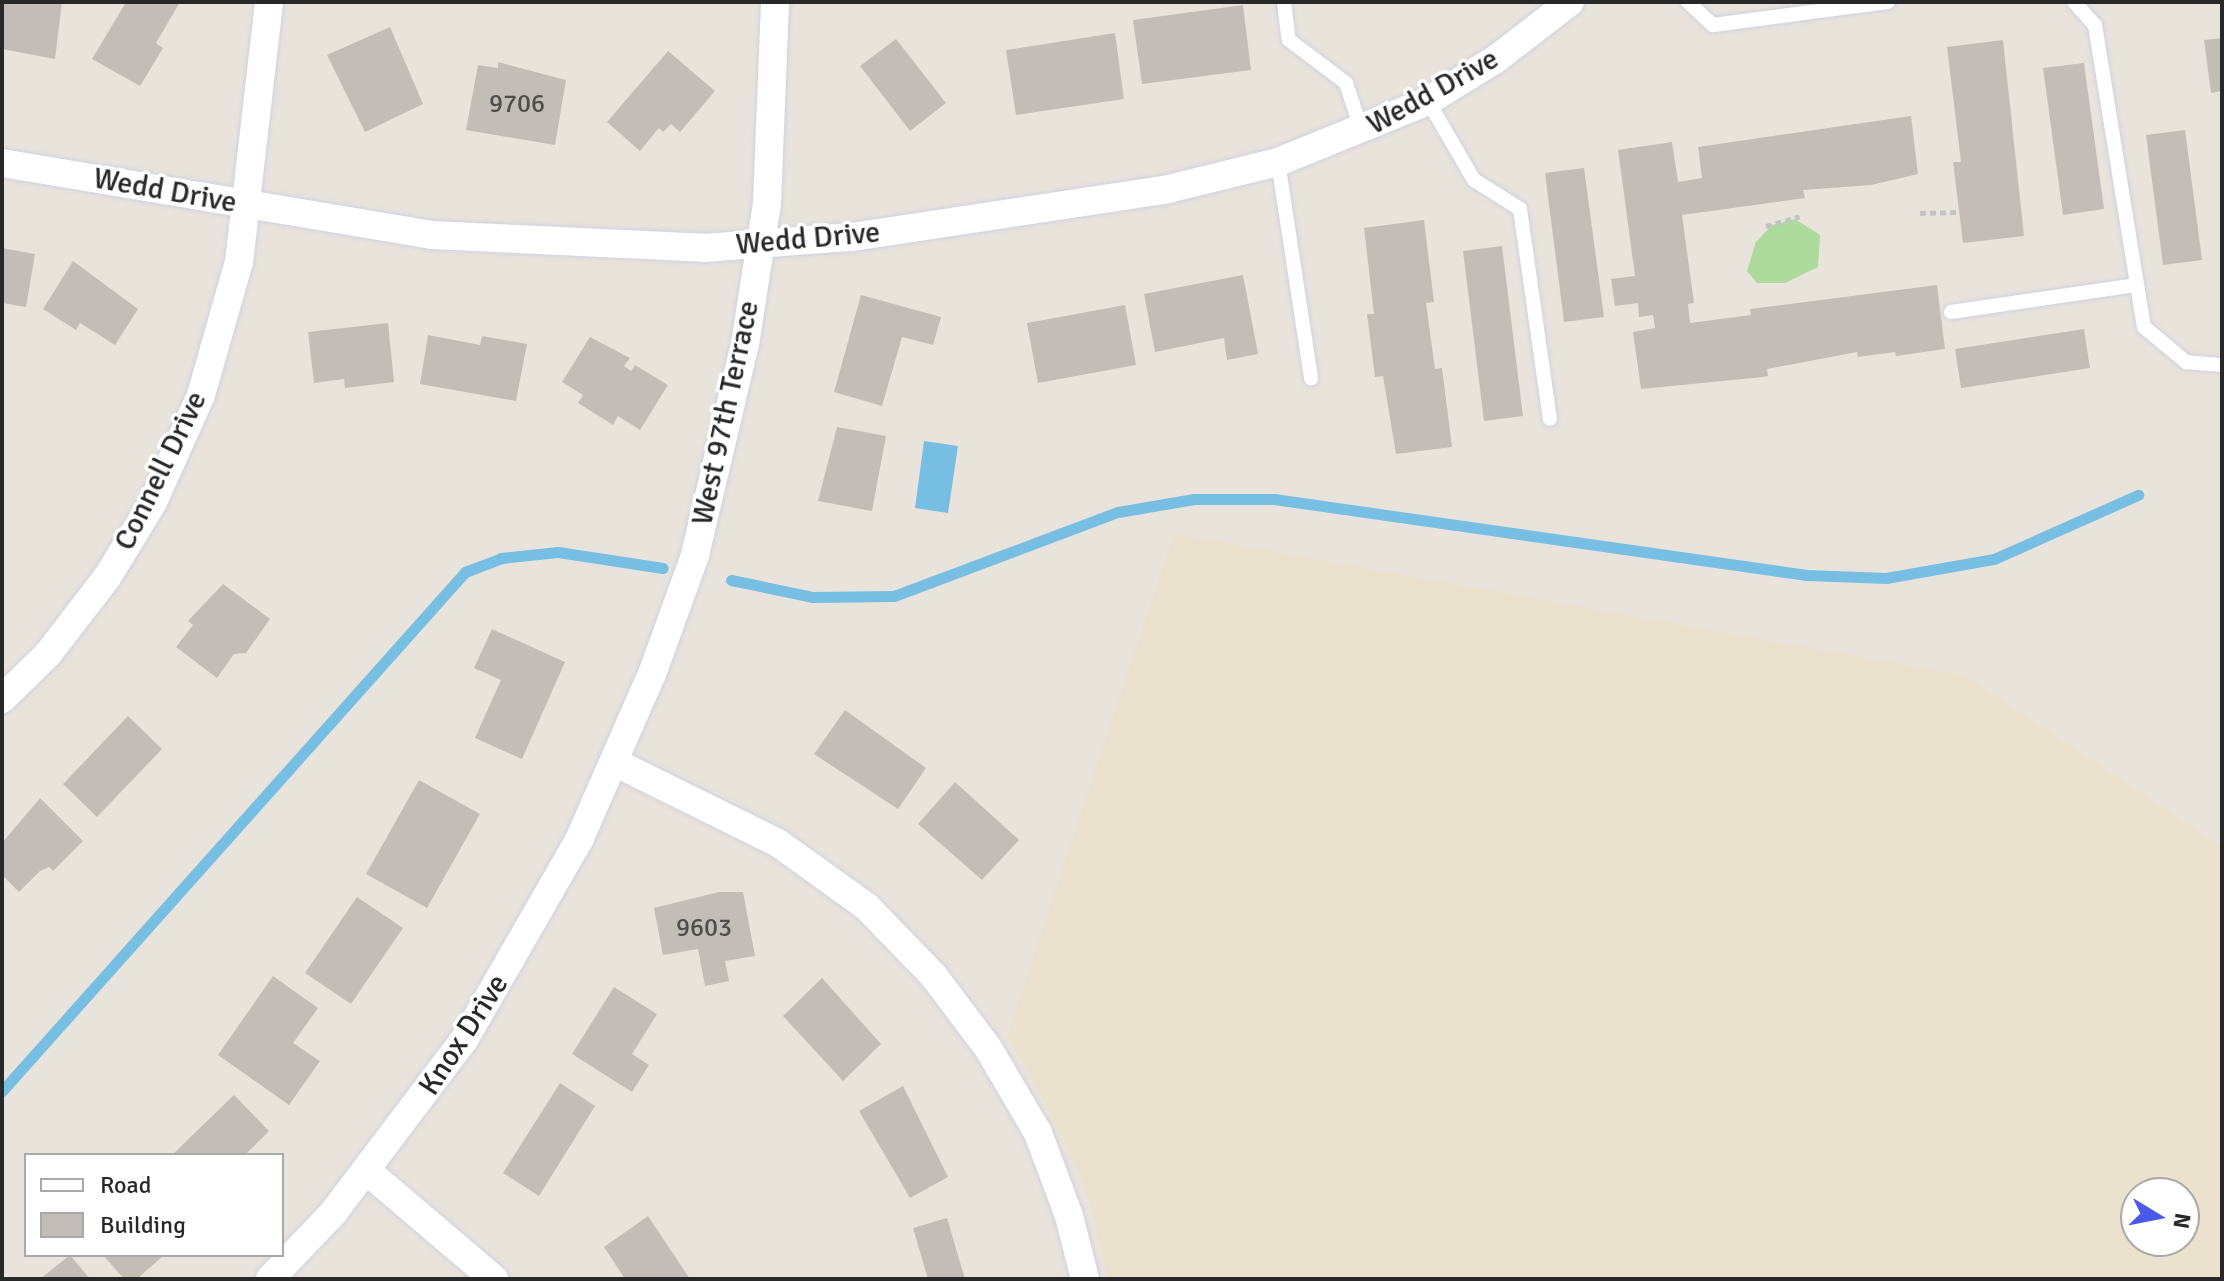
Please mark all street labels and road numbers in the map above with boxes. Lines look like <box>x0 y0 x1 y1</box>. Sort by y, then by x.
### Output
street label: Wedd Drive <box>1361 41 1505 143</box>
street label: Wedd Drive <box>91 161 239 221</box>
street label: Wedd Drive <box>734 215 882 263</box>
street label: West 97th Terrace <box>685 297 767 529</box>
street label: Connell Drive <box>107 386 215 556</box>
street label: Knox Drive <box>412 968 516 1102</box>

